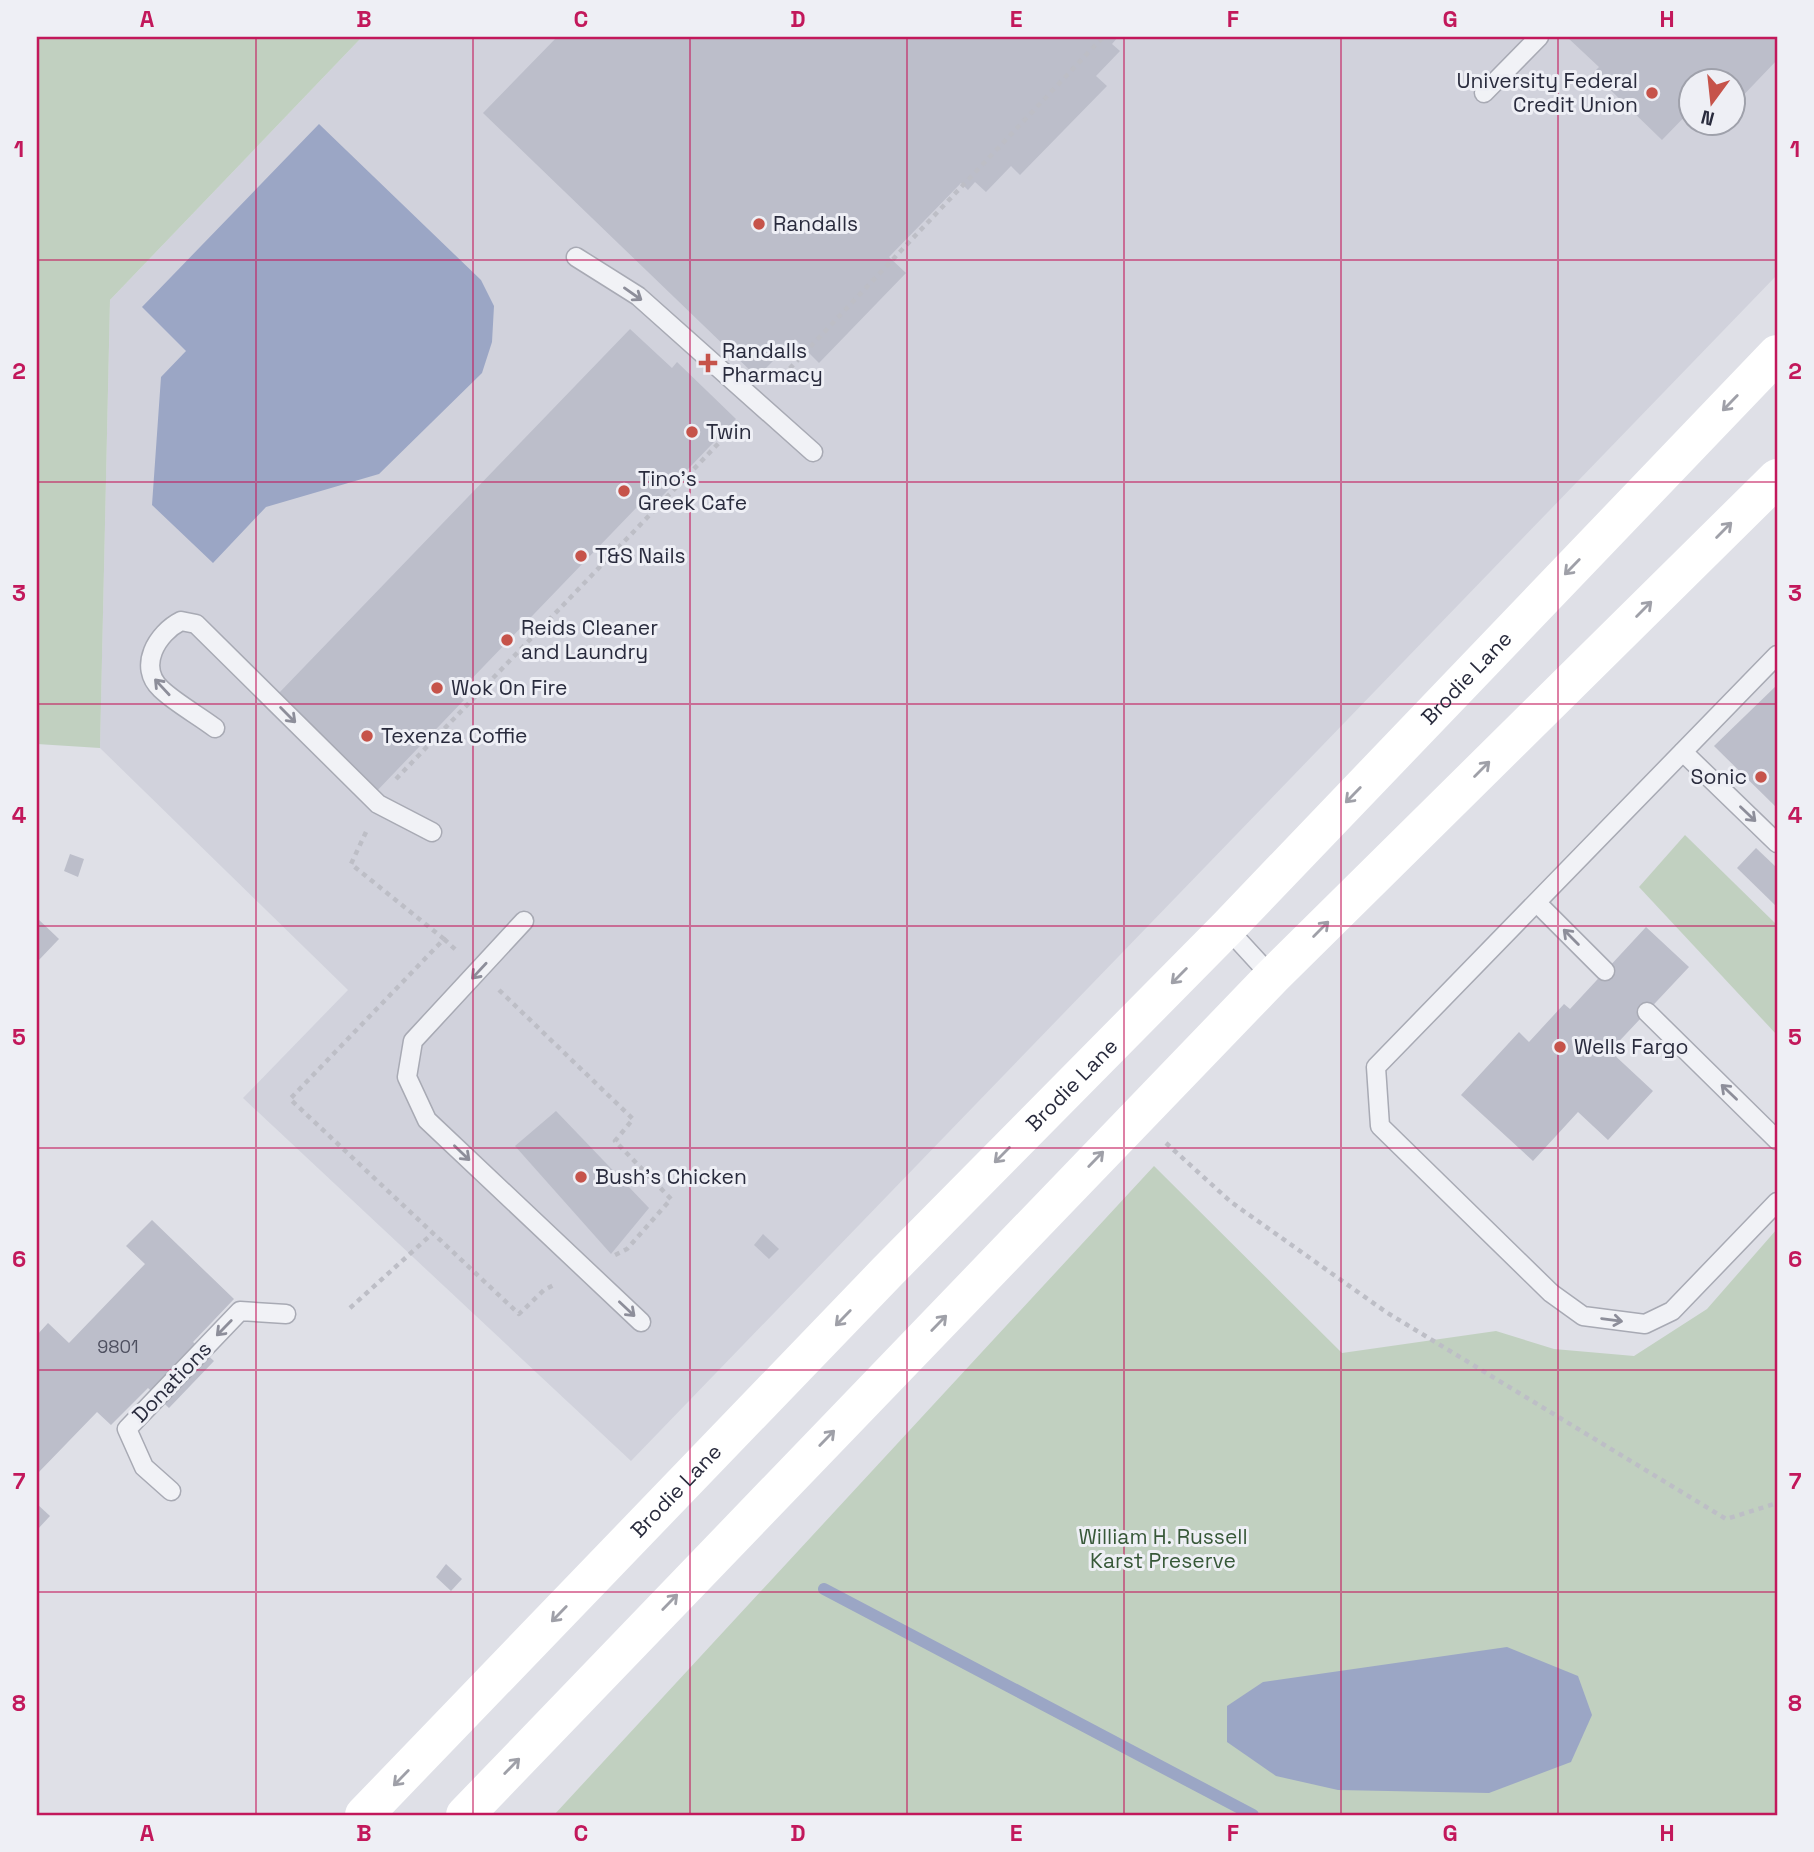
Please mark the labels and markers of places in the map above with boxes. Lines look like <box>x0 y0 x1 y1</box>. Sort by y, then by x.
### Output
place label: University Federal Credit Union <box>1456 67 1638 118</box>
marker: University Federal Credit Union <box>1644 85 1660 101</box>
place label: Randalls <box>773 210 858 237</box>
marker: Randalls <box>751 216 767 232</box>
place label: Randalls Pharmacy <box>722 337 823 388</box>
marker: Randalls Pharmacy <box>700 355 716 371</box>
place label: Twin <box>706 418 752 445</box>
marker: Twin <box>684 424 700 440</box>
place label: Tino's Greek Cafe <box>638 465 747 516</box>
marker: Tino's Greek Cafe <box>616 483 632 499</box>
place label: T&S Nails <box>595 542 686 569</box>
marker: T&S Nails <box>573 548 589 564</box>
place label: Reids Cleaner and Laundry <box>521 614 658 665</box>
marker: Reids Cleaner and Laundry <box>499 632 515 648</box>
place label: Wok On Fire <box>451 674 568 701</box>
marker: Wok On Fire <box>429 680 445 696</box>
place label: Texenza Coffie <box>381 722 528 749</box>
marker: Texenza Coffie <box>359 728 375 744</box>
place label: Sonic <box>1691 763 1747 790</box>
marker: Sonic <box>1753 769 1769 785</box>
place label: Wells Fargo <box>1574 1033 1689 1060</box>
marker: Wells Fargo <box>1552 1039 1568 1055</box>
place label: Bush's Chicken <box>595 1163 747 1190</box>
marker: Bush's Chicken <box>573 1169 589 1185</box>

